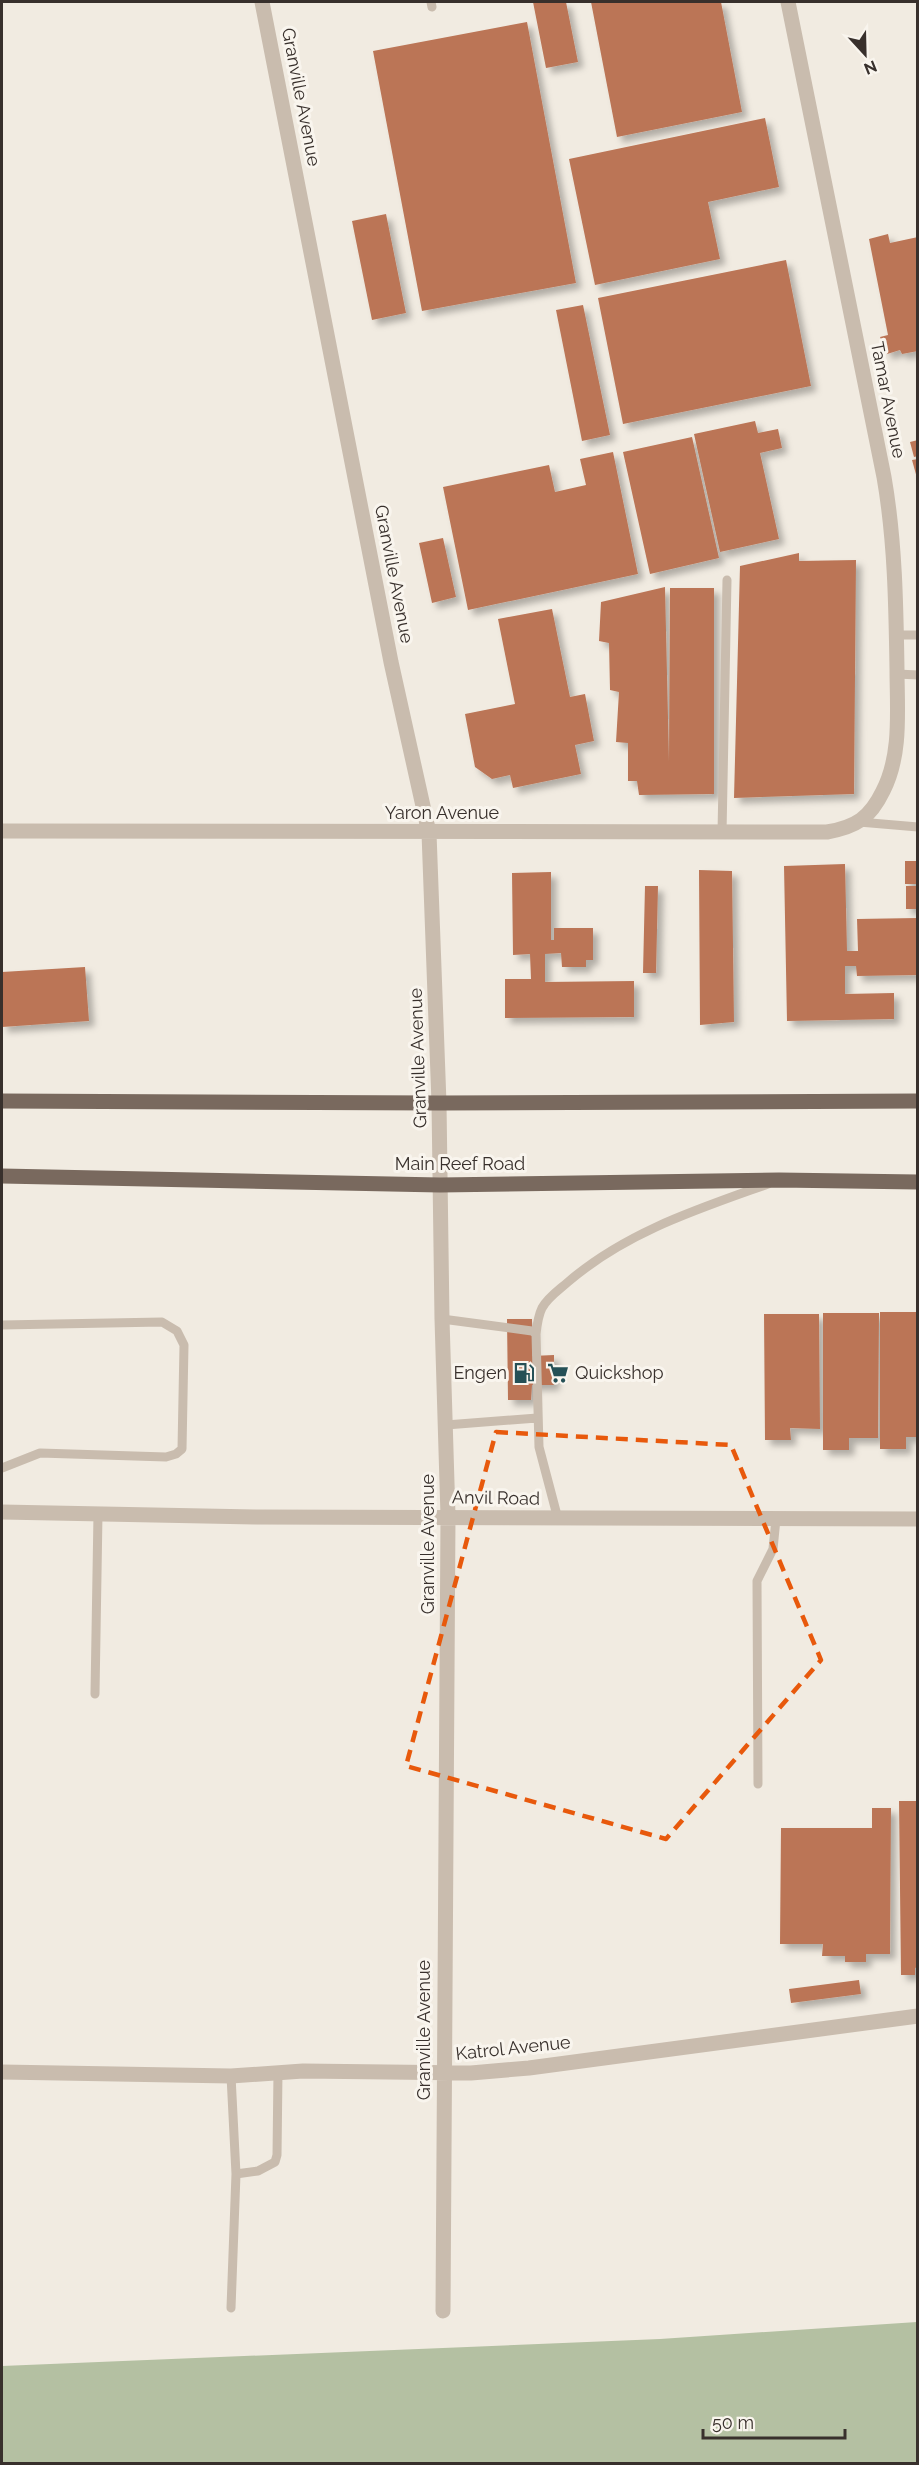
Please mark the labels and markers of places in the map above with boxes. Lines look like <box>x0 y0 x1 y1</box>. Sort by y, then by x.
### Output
fuel station icon: Engen <box>512 1361 536 1385</box>
supermarket icon: Quickshop <box>546 1361 570 1385</box>
place label: Engen <box>453 1362 507 1383</box>
place label: Quickshop <box>575 1362 664 1383</box>

